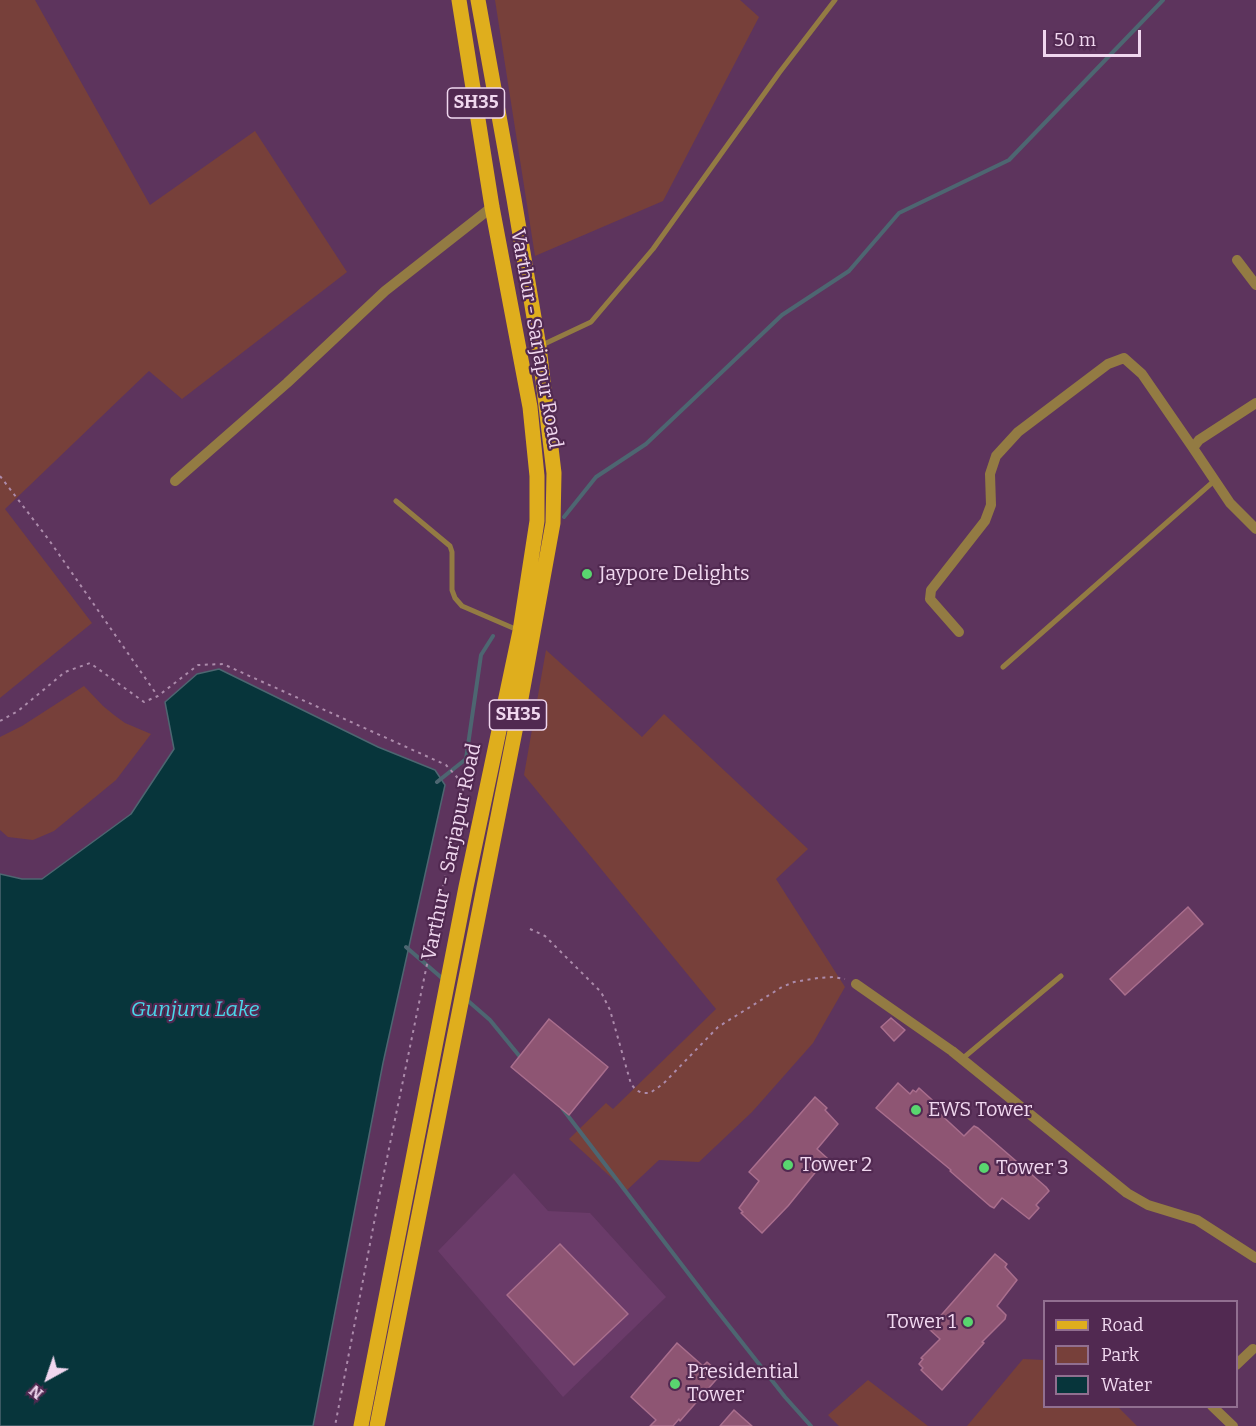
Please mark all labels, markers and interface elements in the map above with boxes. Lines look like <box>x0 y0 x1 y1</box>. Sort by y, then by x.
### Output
scale bar <box>1046 18 1144 56</box>
text: 50 m <box>1054 29 1096 51</box>
road number: SH35 <box>448 88 504 118</box>
street label: Varthur - Sarjapur Road <box>505 228 567 450</box>
place label: Jaypore Delights <box>599 562 750 586</box>
marker: Jaypore Delights <box>580 567 594 581</box>
road number: SH35 <box>490 700 546 730</box>
street label: Varthur - Sarjapur Road <box>417 741 487 963</box>
water label: Gunjuru Lake <box>131 997 259 1023</box>
place label: EWS Tower <box>928 1098 1032 1122</box>
marker: EWS Tower <box>909 1103 923 1117</box>
place label: Tower 2 <box>800 1153 872 1177</box>
place label: Tower 3 <box>996 1156 1069 1180</box>
marker: Tower 2 <box>781 1158 795 1172</box>
marker: Tower 3 <box>977 1161 991 1175</box>
legend <box>1043 1300 1238 1408</box>
place label: Tower 1 <box>887 1310 956 1334</box>
text: Road <box>1101 1314 1143 1336</box>
marker: Tower 1 <box>961 1315 975 1329</box>
text: Park <box>1101 1344 1139 1366</box>
north arrow <box>18 1348 78 1408</box>
place label: Presidential Tower <box>687 1360 799 1407</box>
text: Water <box>1101 1374 1152 1396</box>
marker: Presidential Tower <box>668 1377 682 1391</box>
text: N <box>25 1381 47 1403</box>

